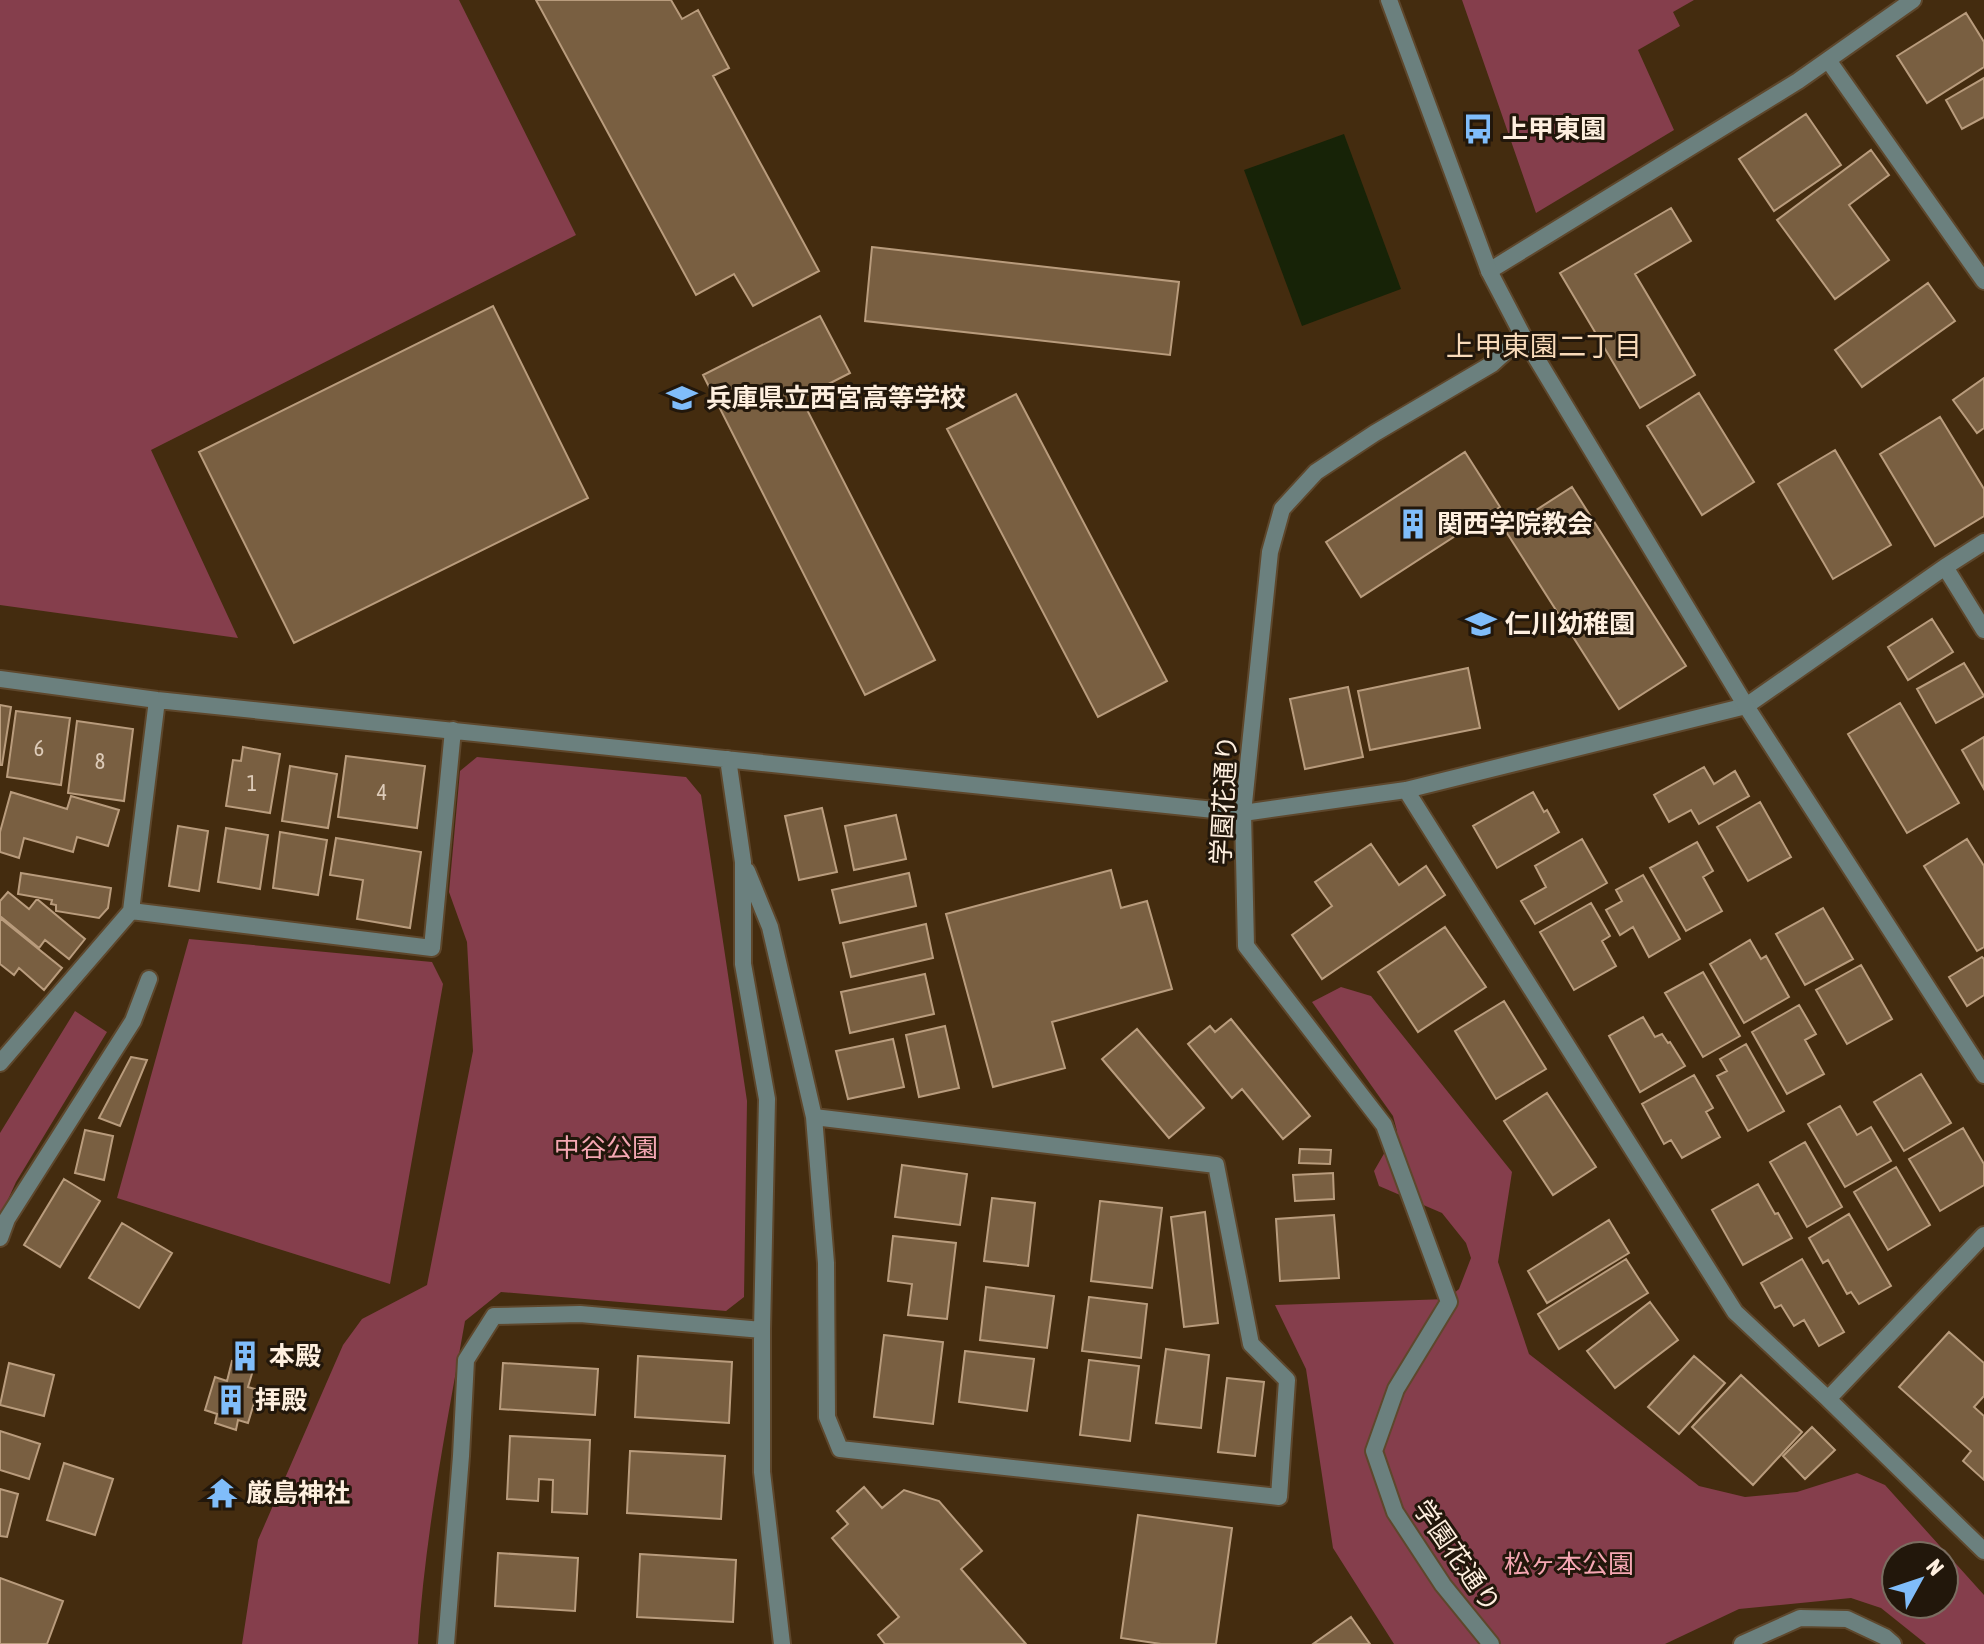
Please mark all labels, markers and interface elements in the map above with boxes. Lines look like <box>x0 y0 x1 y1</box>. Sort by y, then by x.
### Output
bus stop icon: 上甲東園 <box>1461 112 1495 146</box>
place label: 上甲東園 <box>1502 114 1606 144</box>
district label: 上甲東園二丁目 <box>1446 330 1642 362</box>
school or university icon: 兵庫県立西宮高等学校 <box>665 381 699 415</box>
place label: 兵庫県立西宮高等学校 <box>706 383 966 413</box>
building icon: 関西学院教会 <box>1396 507 1430 541</box>
place label: 関西学院教会 <box>1437 509 1593 539</box>
school or university icon: 仁川幼稚園 <box>1464 607 1498 641</box>
place label: 仁川幼稚園 <box>1505 609 1635 639</box>
street label: 学園花通り <box>1206 734 1242 866</box>
house number: 6 <box>34 735 44 761</box>
house number: 8 <box>95 748 105 774</box>
house number: 1 <box>247 770 257 796</box>
house number: 4 <box>377 779 387 805</box>
park label: 中谷公園 <box>554 1133 658 1163</box>
building icon: 本殿 <box>228 1339 262 1373</box>
place label: 本殿 <box>269 1341 321 1371</box>
building icon: 拝殿 <box>214 1383 248 1417</box>
place label: 拝殿 <box>255 1385 307 1415</box>
temple icon: 厳島神社 <box>205 1476 239 1510</box>
place label: 厳島神社 <box>246 1478 350 1508</box>
street label: 学園花通り <box>1407 1494 1507 1618</box>
north arrow <box>1880 1540 1960 1620</box>
park label: 松ヶ本公園 <box>1504 1549 1634 1579</box>
text: N <box>1921 1554 1949 1580</box>

